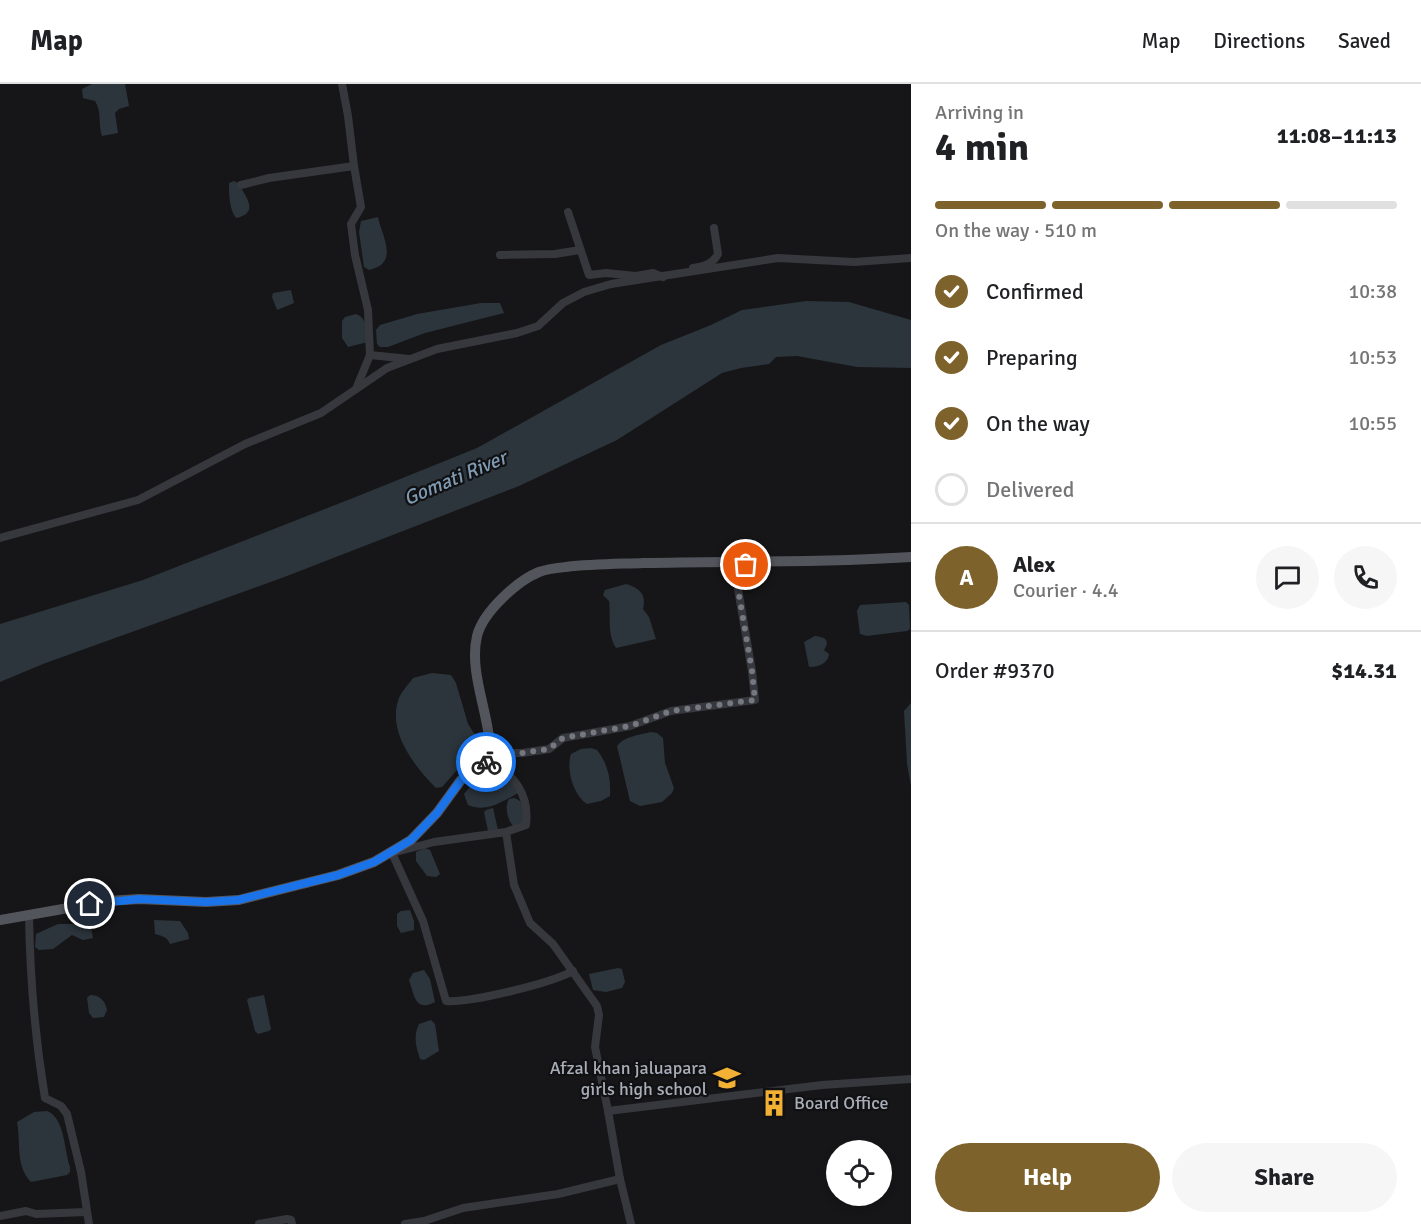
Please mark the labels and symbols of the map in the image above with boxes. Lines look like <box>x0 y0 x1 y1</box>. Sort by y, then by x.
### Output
water label: Gomati River <box>400 444 513 511</box>
pin <box>720 539 771 590</box>
courier <box>456 732 516 792</box>
pin <box>64 878 115 929</box>
place label: Afzal khan jaluapara girls high school <box>550 1057 707 1100</box>
school or university icon: Afzal khan jaluapara girls high school <box>712 1063 742 1093</box>
building icon: Board Office <box>759 1088 789 1118</box>
place label: Board Office <box>794 1092 889 1114</box>

